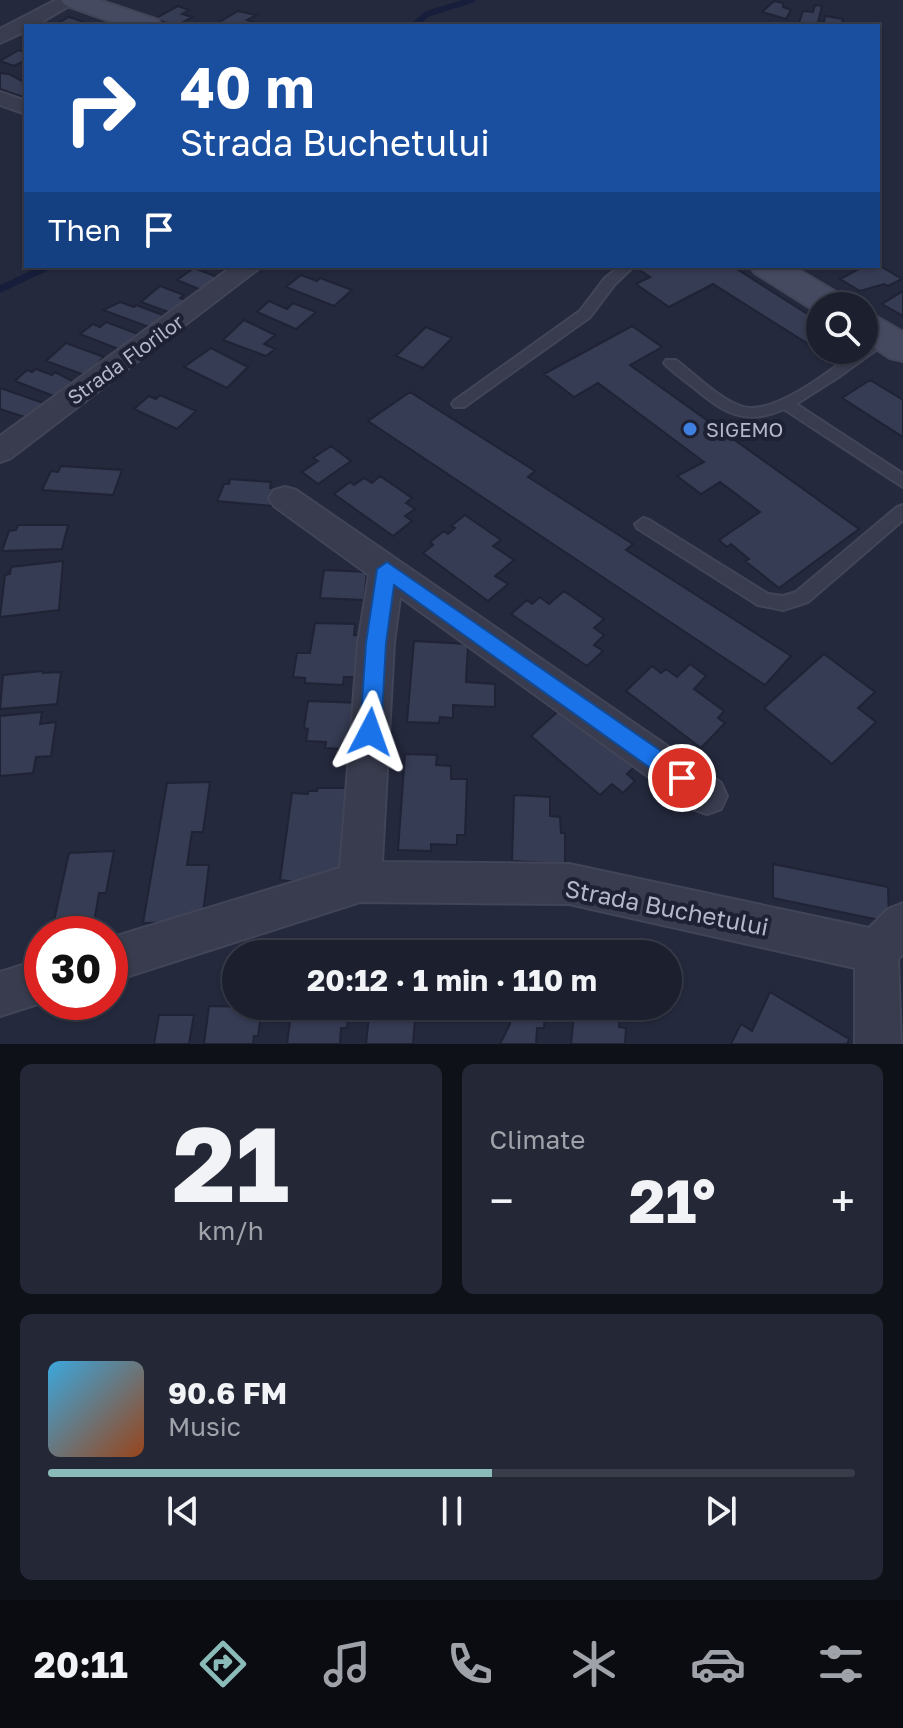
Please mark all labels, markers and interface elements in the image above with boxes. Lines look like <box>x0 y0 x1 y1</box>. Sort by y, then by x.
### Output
text: 40 m <box>180 53 314 120</box>
icon: right <box>48 56 152 160</box>
text: Strada Buchetului <box>180 121 490 164</box>
icon: arrive <box>137 208 181 252</box>
text: Then <box>48 212 121 248</box>
map controls <box>806 292 878 364</box>
button: search <box>806 292 878 364</box>
street label: Strada Florilor <box>62 309 188 409</box>
place label: SIGEMO <box>706 417 783 441</box>
marker: SIGEMO <box>681 420 699 438</box>
position arrow <box>328 690 412 774</box>
pin <box>648 744 716 812</box>
icon: arrive <box>660 756 704 800</box>
street label: Strada Buchetului <box>563 873 771 941</box>
speed limit sign: 30 <box>24 916 128 1020</box>
text: 20:12 · 1 min · 110 m <box>307 962 597 998</box>
text: 21 <box>172 1100 289 1225</box>
text: Climate <box>490 1124 585 1155</box>
text: 21° <box>629 1164 716 1236</box>
text: − <box>490 1174 514 1227</box>
text: + <box>831 1174 855 1227</box>
text: km/h <box>198 1215 264 1246</box>
text: 90.6 FM <box>168 1375 287 1411</box>
text: Music <box>168 1411 241 1442</box>
icon: previous <box>161 1489 205 1533</box>
icon: pause <box>430 1489 474 1533</box>
icon: next <box>699 1489 743 1533</box>
icon: directions <box>195 1636 251 1692</box>
icon: music <box>319 1636 375 1692</box>
icon: phone <box>442 1636 498 1692</box>
icon: climate <box>566 1636 622 1692</box>
icon: car <box>690 1636 746 1692</box>
icon: filters <box>813 1636 869 1692</box>
text: 20:11 <box>34 1643 128 1686</box>

